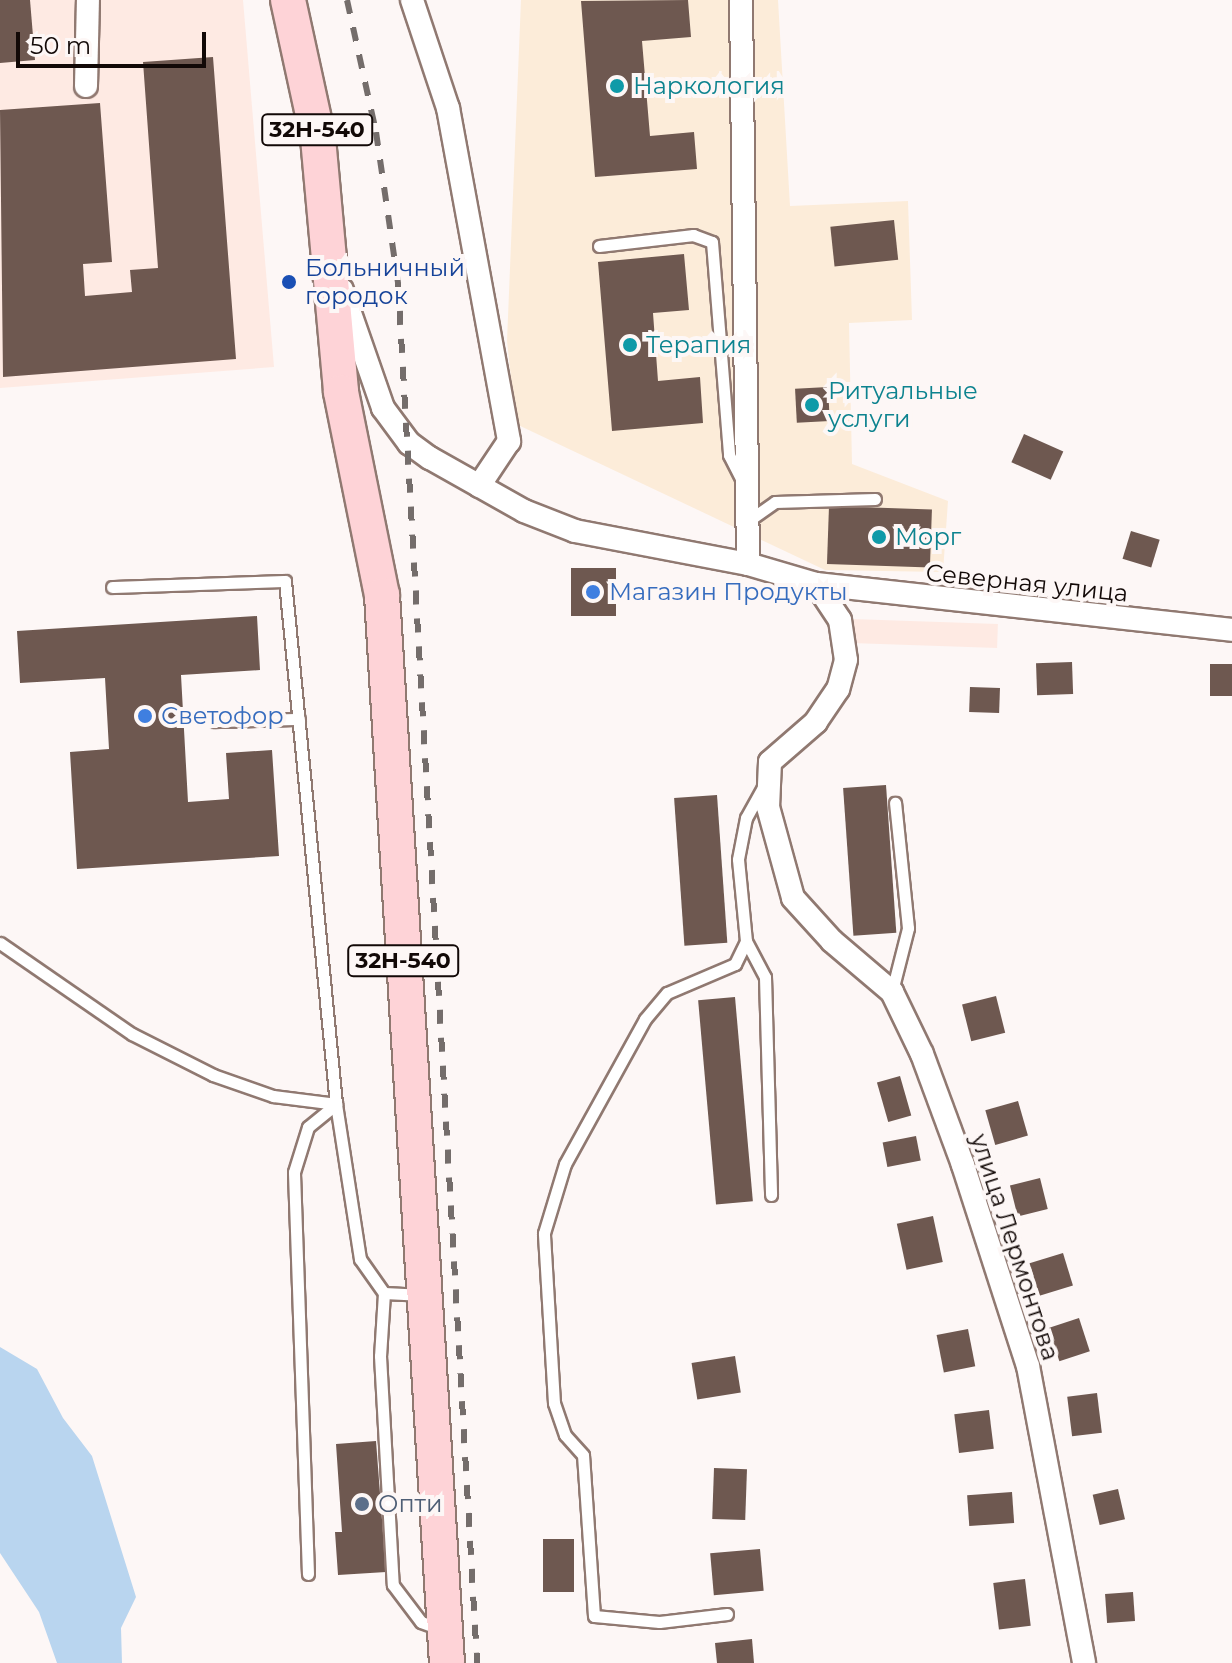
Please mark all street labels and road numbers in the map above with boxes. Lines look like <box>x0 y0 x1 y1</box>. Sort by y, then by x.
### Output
road number: 32Н-540 <box>261 112 373 148</box>
street label: Северная улица <box>924 558 1130 608</box>
road number: 32Н-540 <box>347 943 459 979</box>
street label: улица Лермонтова <box>965 1130 1065 1364</box>

